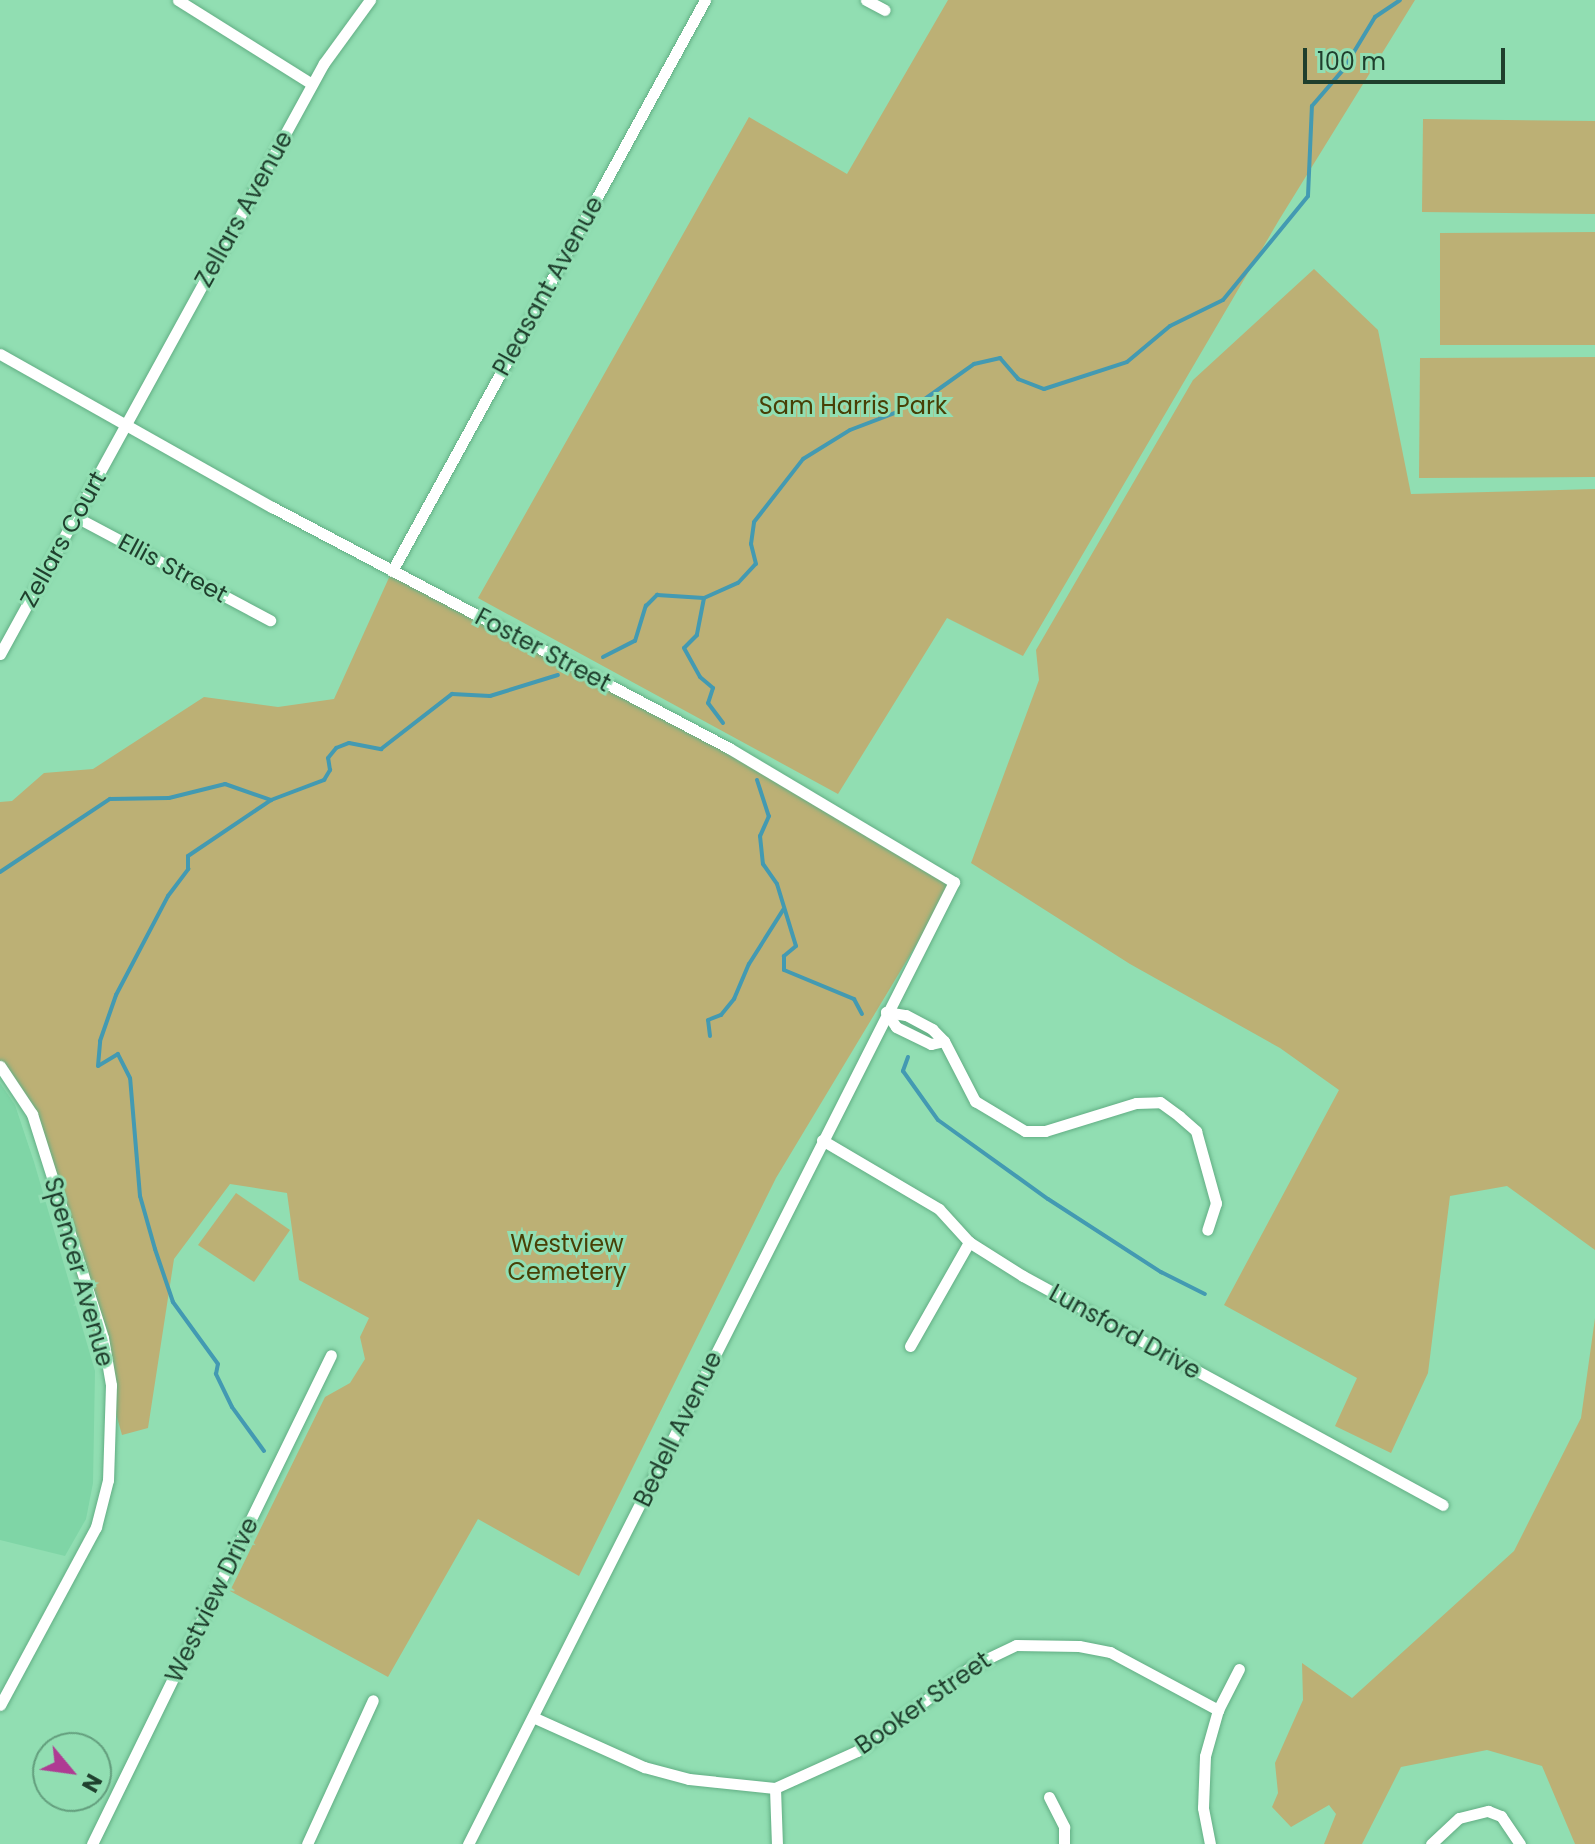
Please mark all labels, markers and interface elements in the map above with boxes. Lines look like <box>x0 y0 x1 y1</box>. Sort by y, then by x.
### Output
scale bar <box>1307 32 1509 82</box>
text: 100 m <box>1317 45 1386 78</box>
street label: Zellars Avenue <box>189 126 299 292</box>
street label: Pleasant Avenue <box>487 191 609 381</box>
park label: Sam Harris Park <box>759 392 947 420</box>
street label: Zellars Court <box>14 466 112 612</box>
street label: Ellis Street <box>114 527 232 609</box>
street label: Foster Street <box>470 602 616 698</box>
street label: Spencer Avenue <box>38 1174 120 1370</box>
park label: Westview Cemetery <box>507 1230 627 1286</box>
street label: Lunsford Drive <box>1044 1279 1206 1385</box>
street label: Bedell Avenue <box>628 1347 728 1511</box>
street label: Westview Drive <box>160 1513 264 1687</box>
street label: Booker Street <box>850 1646 996 1760</box>
north arrow <box>32 1732 112 1812</box>
text: N <box>74 1768 109 1798</box>

